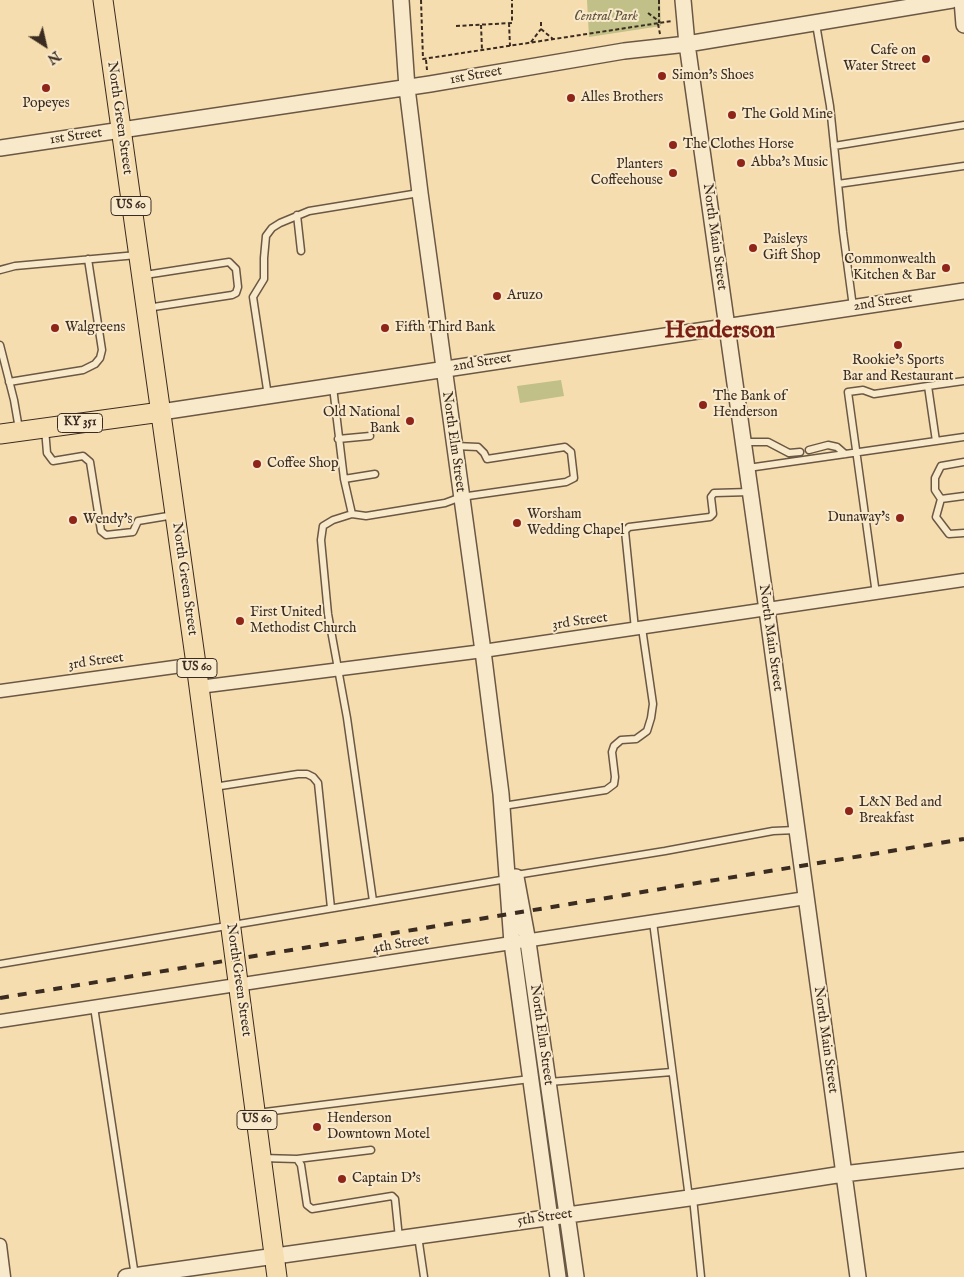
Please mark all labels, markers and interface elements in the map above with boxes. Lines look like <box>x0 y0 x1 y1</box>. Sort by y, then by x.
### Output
park label: Central Park <box>574 9 638 25</box>
north arrow <box>20 20 70 70</box>
place label: Cafe on Water Street <box>843 43 916 75</box>
text: N <box>43 46 64 68</box>
marker: Cafe on Water Street <box>920 53 932 65</box>
street label: North Green Street <box>103 60 135 176</box>
street label: 1st Street <box>449 63 503 89</box>
place label: Simon's Shoes <box>672 68 754 84</box>
marker: Simon's Shoes <box>656 70 668 82</box>
marker: Popeyes <box>40 82 52 94</box>
place label: Alles Brothers <box>581 90 663 106</box>
marker: Alles Brothers <box>565 92 577 104</box>
place label: Popeyes <box>22 96 70 112</box>
place label: The Gold Mine <box>742 107 833 123</box>
marker: The Gold Mine <box>726 109 738 121</box>
street label: 1st Street <box>49 125 103 149</box>
place label: The Clothes Horse <box>683 137 794 153</box>
marker: The Clothes Horse <box>667 139 679 151</box>
place label: Abba's Music <box>751 155 828 171</box>
place label: Planters Coffeehouse <box>591 157 663 190</box>
marker: Abba's Music <box>735 157 747 169</box>
marker: Planters Coffeehouse <box>667 167 679 179</box>
street label: North Main Street <box>698 182 730 292</box>
road number: US 60 <box>111 197 151 216</box>
place label: Paisleys Gift Shop <box>763 232 821 264</box>
marker: Paisleys Gift Shop <box>747 242 759 254</box>
place label: Commonwealth Kitchen & Bar <box>844 252 936 284</box>
marker: Commonwealth Kitchen & Bar <box>940 262 952 274</box>
place label: Aruzo <box>507 288 543 304</box>
marker: Aruzo <box>491 290 503 302</box>
street label: 2nd Street <box>852 291 914 315</box>
district label: Henderson <box>665 318 775 346</box>
place label: Walgreens <box>65 320 125 336</box>
place label: Fifth Third Bank <box>395 320 495 336</box>
marker: Walgreens <box>49 322 61 334</box>
marker: Fifth Third Bank <box>379 322 391 334</box>
marker: Rookie's Sports Bar and Restaurant <box>892 339 904 351</box>
street label: 2nd Street <box>451 350 513 376</box>
place label: Rookie's Sports Bar and Restaurant <box>843 353 953 386</box>
place label: The Bank of Henderson <box>713 389 786 422</box>
street label: North Elm Street <box>438 390 468 494</box>
marker: The Bank of Henderson <box>697 399 709 411</box>
place label: Old National Bank <box>323 405 400 438</box>
road number: KY 351 <box>58 413 102 432</box>
marker: Old National Bank <box>404 415 416 427</box>
place label: Coffee Shop <box>267 456 338 472</box>
marker: Coffee Shop <box>251 458 263 470</box>
place label: Worsham Wedding Chapel <box>527 507 624 540</box>
place label: Dunaway's <box>828 510 890 526</box>
place label: Wendy's <box>83 512 133 528</box>
marker: Dunaway's <box>894 512 906 524</box>
marker: Wendy's <box>67 514 79 526</box>
marker: Worsham Wedding Chapel <box>511 517 523 529</box>
street label: North Green Street <box>168 521 200 637</box>
street label: North Main Street <box>754 583 786 693</box>
place label: First United Methodist Church <box>250 605 356 638</box>
street label: 3rd Street <box>551 610 609 634</box>
marker: First United Methodist Church <box>234 615 246 627</box>
street label: 3rd Street <box>67 650 125 674</box>
road number: US 60 <box>177 658 217 678</box>
place label: L&N Bed and Breakfast <box>859 795 942 828</box>
marker: L&N Bed and Breakfast <box>843 805 855 817</box>
street label: North Green Street <box>222 922 254 1038</box>
street label: 4th Street <box>372 932 430 958</box>
street label: North Elm Street <box>526 983 556 1087</box>
street label: North Main Street <box>809 985 841 1095</box>
road number: US 60 <box>237 1110 277 1130</box>
place label: Henderson Downtown Motel <box>327 1111 430 1144</box>
marker: Henderson Downtown Motel <box>311 1121 323 1133</box>
place label: Captain D's <box>352 1171 421 1187</box>
marker: Captain D's <box>336 1173 348 1185</box>
street label: 5th Street <box>517 1206 573 1230</box>

